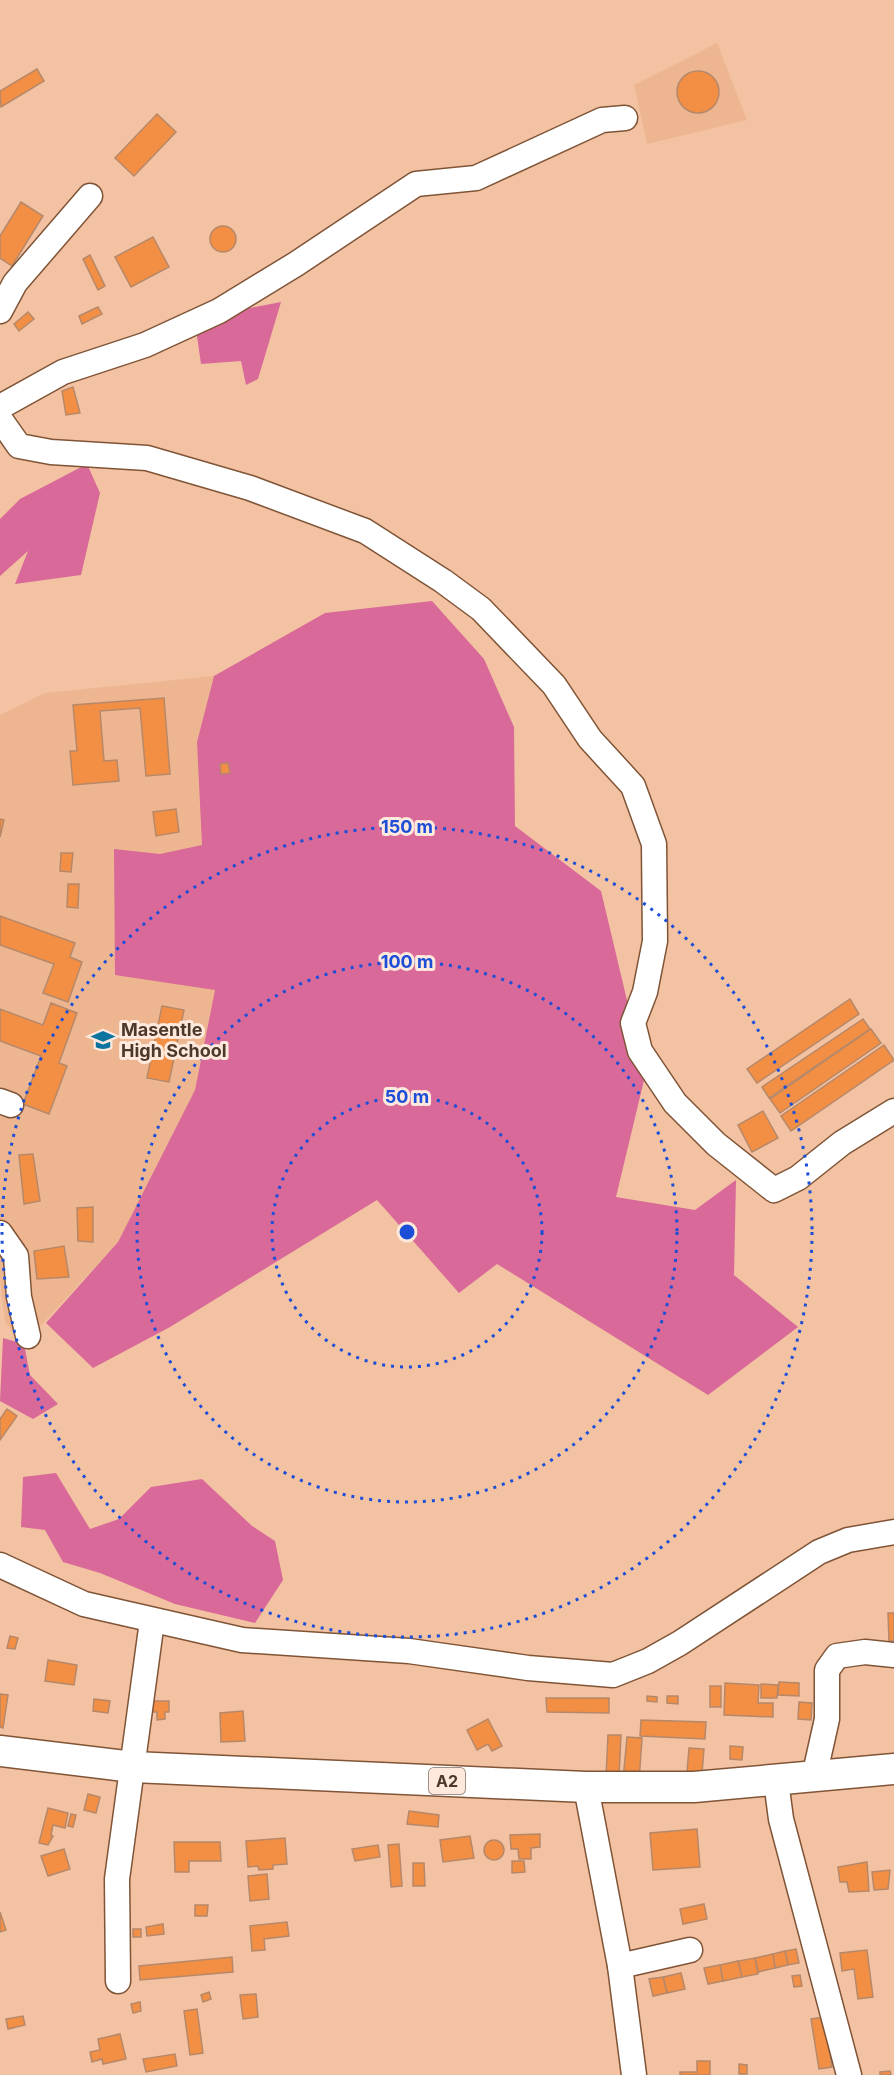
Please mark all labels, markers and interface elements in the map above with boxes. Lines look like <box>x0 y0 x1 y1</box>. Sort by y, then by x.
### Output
text: 150 m <box>381 816 433 837</box>
text: 100 m <box>381 951 433 972</box>
place label: Masentle High School <box>121 1019 227 1061</box>
school or university icon: Masentle High School <box>90 1027 116 1053</box>
text: 50 m <box>385 1086 429 1107</box>
centre of rings <box>397 1222 417 1242</box>
road number: A2 <box>429 1768 465 1794</box>

